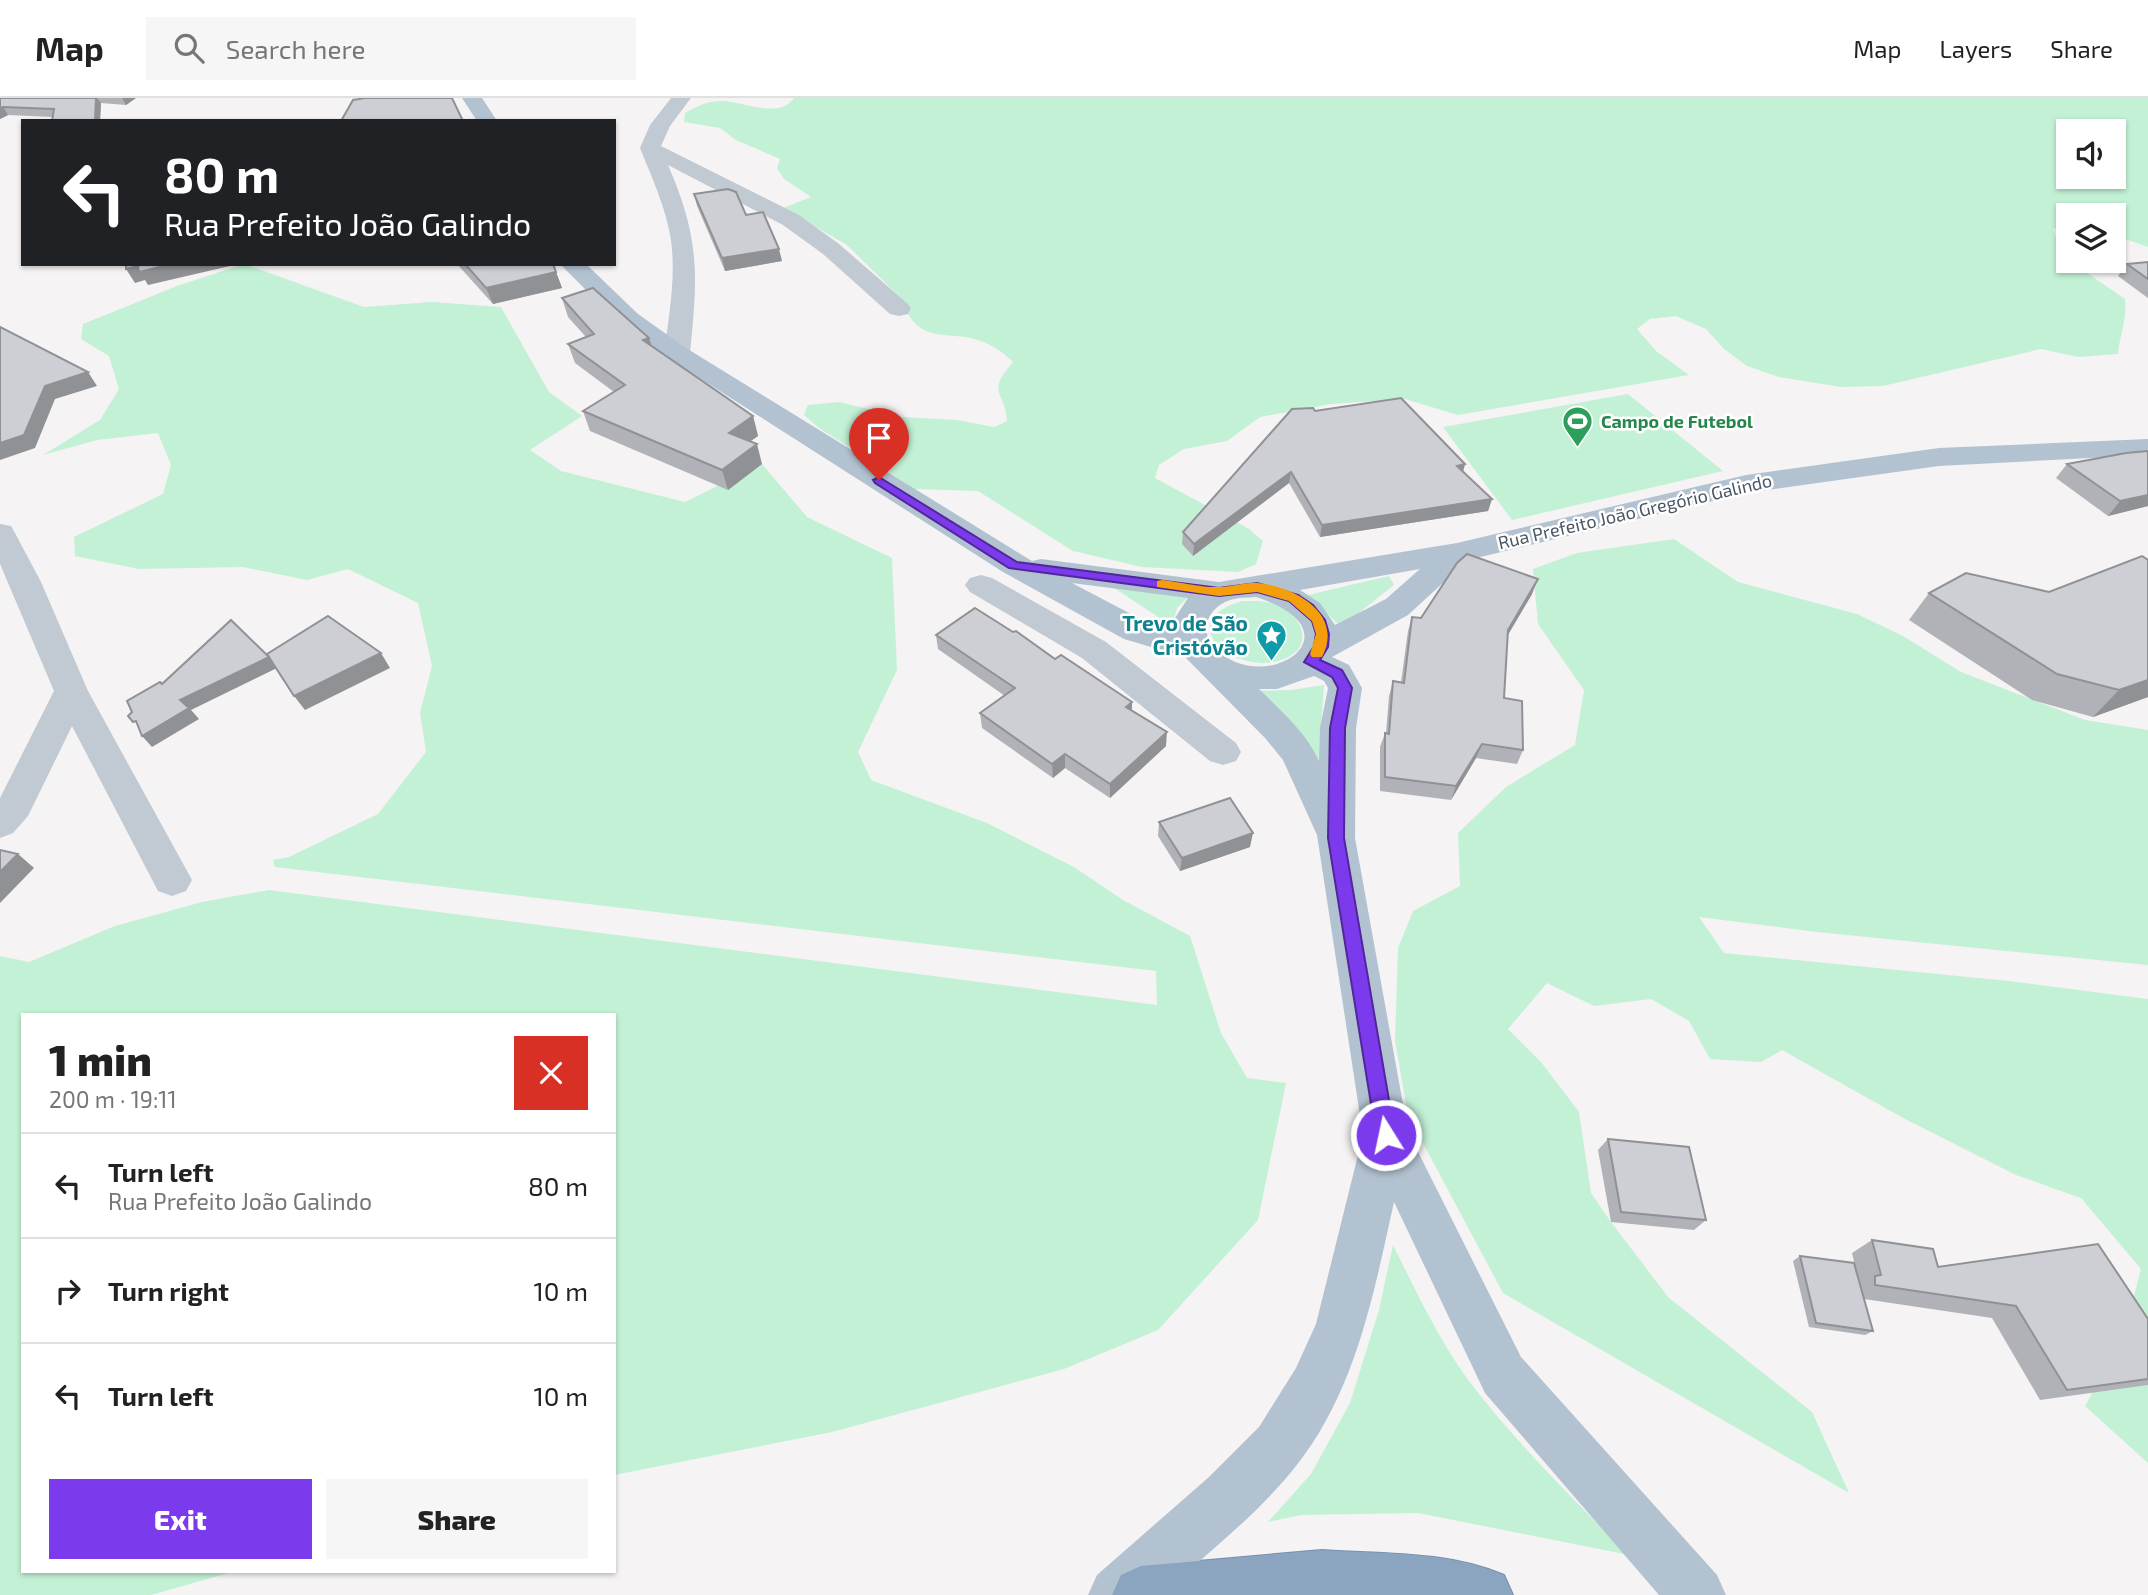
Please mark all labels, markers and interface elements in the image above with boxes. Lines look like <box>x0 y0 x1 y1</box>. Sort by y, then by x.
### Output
search box <box>146 17 636 80</box>
text: Map <box>35 28 104 68</box>
icon: search <box>170 29 208 67</box>
text: Search here <box>226 33 365 64</box>
text: Map <box>1853 34 1901 63</box>
text: Layers <box>1939 34 2012 63</box>
text: Share <box>2050 34 2113 63</box>
map controls <box>2056 119 2126 273</box>
button: sound <box>2056 119 2126 189</box>
text: 80 m <box>164 144 279 203</box>
icon: left <box>49 147 140 238</box>
button: layers <box>2056 203 2126 273</box>
text: Rua Prefeito João Galindo <box>164 204 531 242</box>
sports icon: Campo de Futebol <box>1561 405 1595 449</box>
pin <box>849 408 909 480</box>
place label: Campo de Futebol <box>1601 410 1753 432</box>
icon: arrive <box>860 419 898 457</box>
street label: Rua Prefeito João Gregório Galindo <box>1496 469 1774 553</box>
place label: Trevo de São Cristóvão <box>1122 610 1248 659</box>
place icon: Trevo de São Cristóvão <box>1254 619 1288 663</box>
text: 1 min <box>49 1034 152 1084</box>
button: close <box>514 1036 588 1110</box>
text: 200 m · 19:11 <box>49 1085 177 1113</box>
position arrow <box>1349 1098 1423 1172</box>
text: Turn left <box>108 1156 214 1187</box>
icon: left <box>49 1167 87 1205</box>
text: 80 m <box>528 1170 588 1201</box>
text: Rua Prefeito João Galindo <box>108 1187 372 1215</box>
icon: right <box>49 1272 87 1310</box>
text: Turn right <box>108 1275 229 1306</box>
text: 10 m <box>533 1275 588 1306</box>
icon: left <box>49 1377 87 1415</box>
text: Turn left <box>108 1380 214 1411</box>
text: 10 m <box>533 1380 588 1411</box>
button: Exit <box>49 1479 312 1559</box>
button: Share <box>326 1479 588 1559</box>

